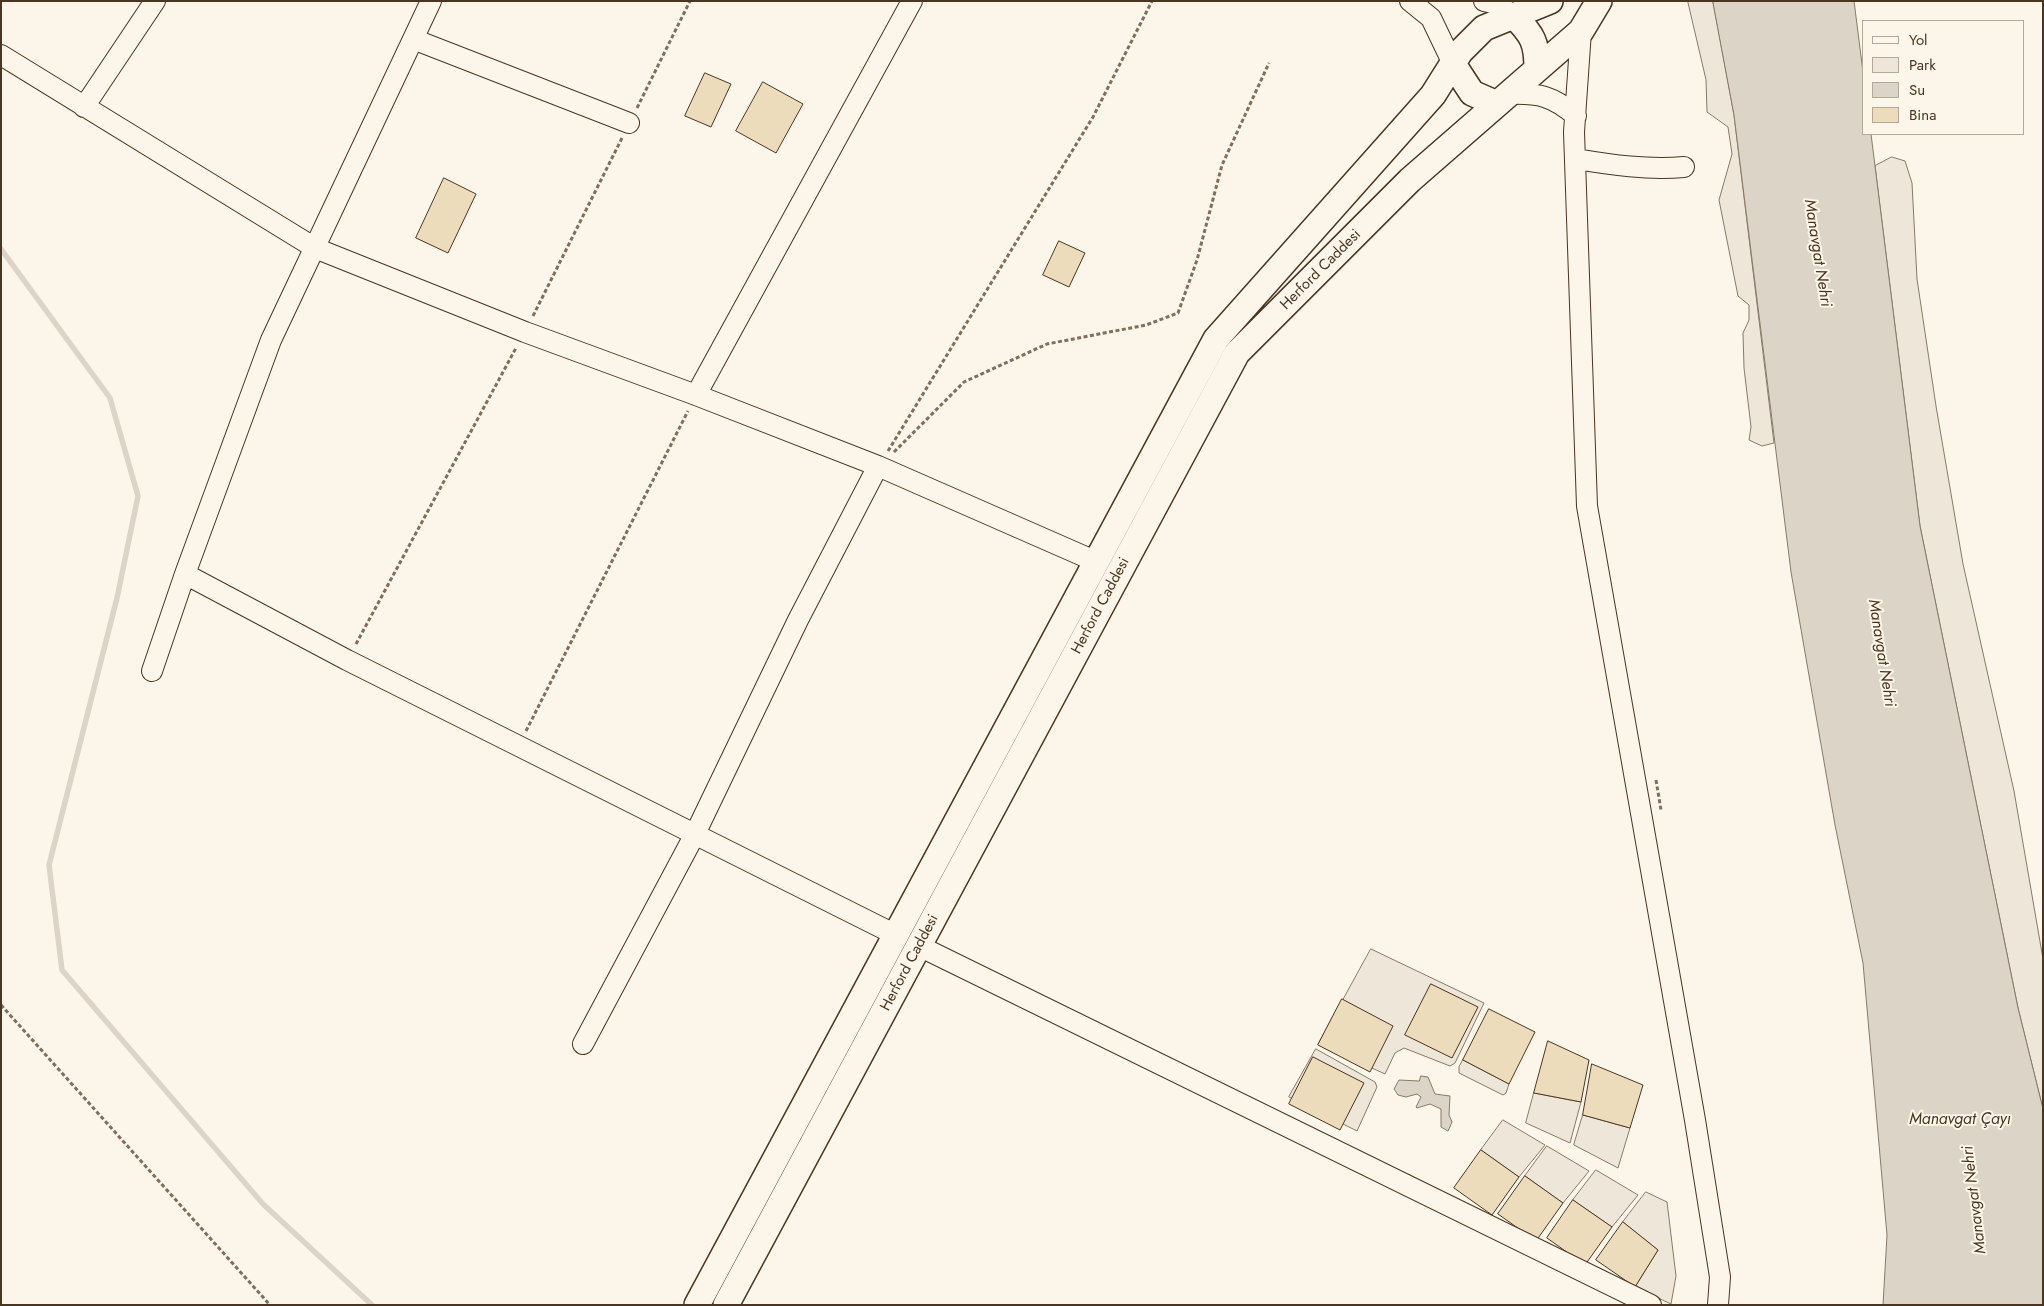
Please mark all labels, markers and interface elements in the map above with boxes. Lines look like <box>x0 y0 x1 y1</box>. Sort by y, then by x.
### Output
legend <box>1862 20 2024 135</box>
text: Yol <box>1909 29 1928 51</box>
text: Park <box>1909 54 1936 76</box>
text: Su <box>1909 79 1925 101</box>
text: Bina <box>1909 104 1936 126</box>
water label: Manavgat Nehri <box>1799 198 1835 308</box>
street label: Herford Caddesi <box>1277 226 1365 314</box>
street label: Herford Caddesi <box>1068 555 1134 657</box>
water label: Manavgat Nehri <box>1863 598 1899 708</box>
street label: Herford Caddesi <box>877 912 943 1014</box>
water label: Manavgat Çayı <box>1909 1110 2011 1130</box>
water label: Manavgat Nehri <box>1959 1145 1991 1255</box>

